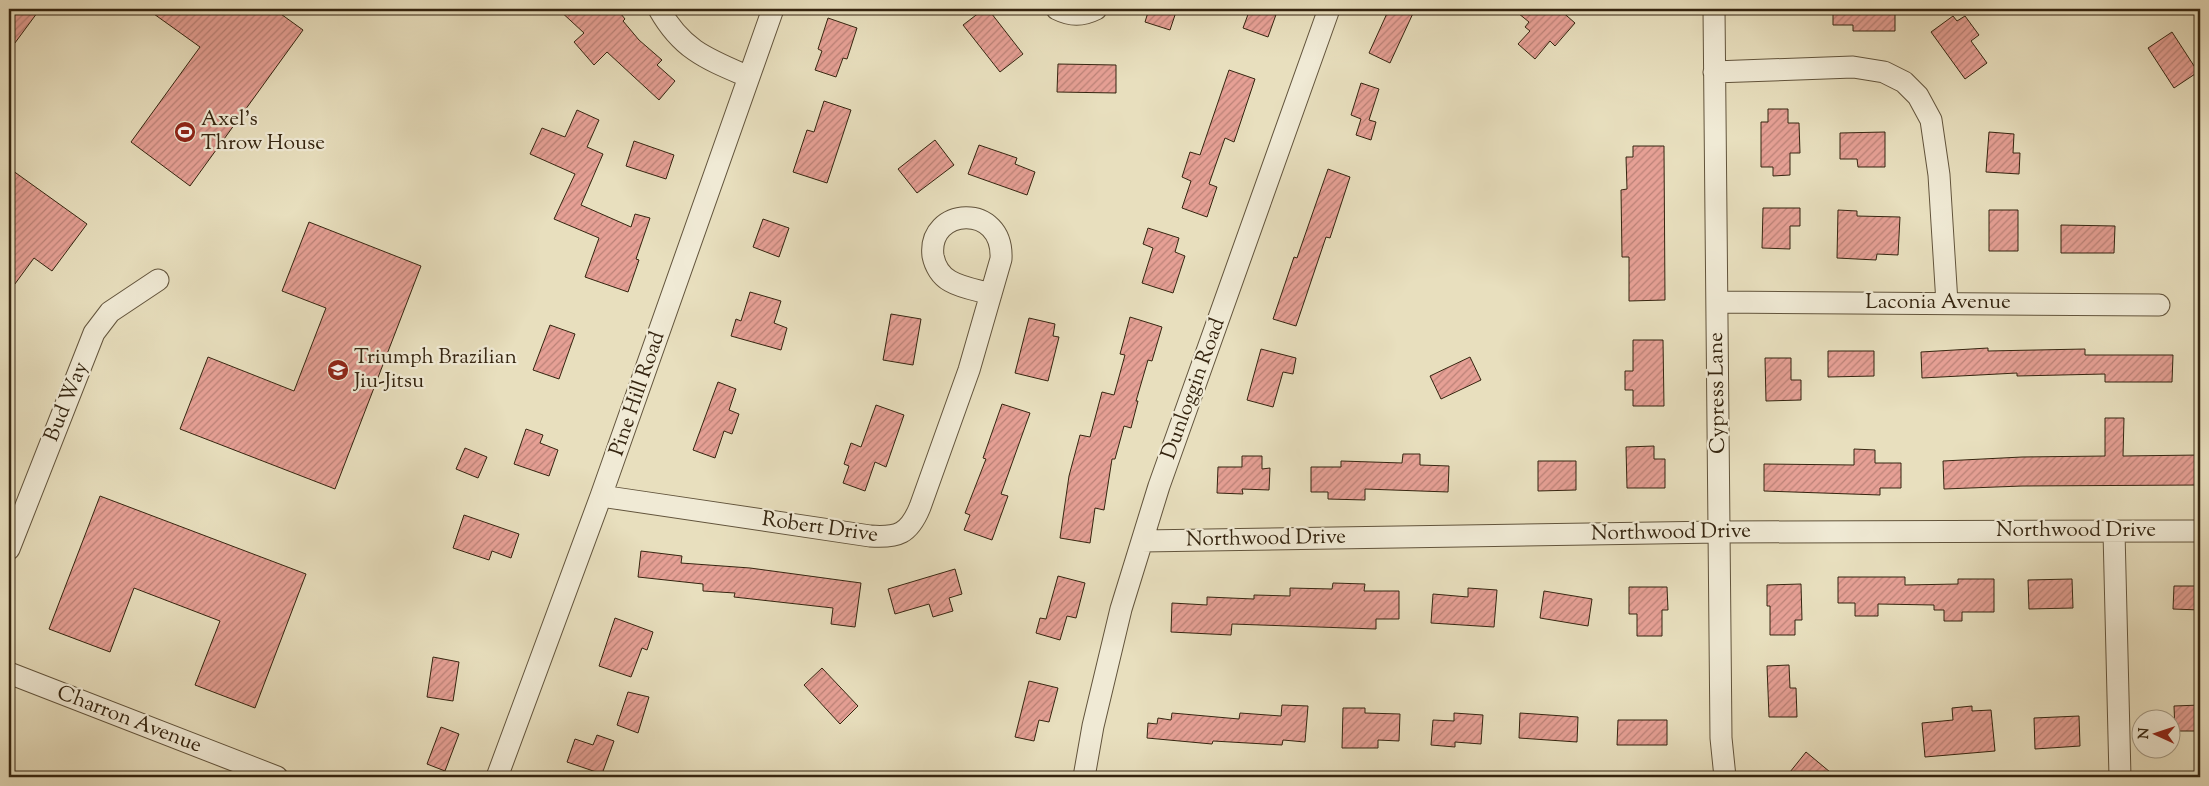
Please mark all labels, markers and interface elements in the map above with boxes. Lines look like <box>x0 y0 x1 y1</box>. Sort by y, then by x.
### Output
place label: Axel's Throw House <box>201 105 325 159</box>
sports icon: Axel's Throw House <box>173 120 197 144</box>
street label: Laconia Avenue <box>1865 288 2011 318</box>
street label: Dunloggin Road <box>1154 314 1234 464</box>
street label: Pine Hill Road <box>603 328 673 460</box>
street label: Cypress Lane <box>1702 332 1734 454</box>
place label: Triumph Brazilian Jiu-Jitsu <box>353 343 517 397</box>
street label: Bud Way <box>37 357 97 446</box>
school or university icon: Triumph Brazilian Jiu-Jitsu <box>326 358 350 382</box>
street label: Robert Drive <box>760 505 880 551</box>
street label: Northwood Drive <box>1996 516 2156 546</box>
street label: Northwood Drive <box>1591 517 1751 549</box>
street label: Northwood Drive <box>1186 523 1346 555</box>
street label: Charron Avenue <box>52 679 206 761</box>
north arrow <box>2132 708 2182 758</box>
text: N <box>2135 727 2155 740</box>

